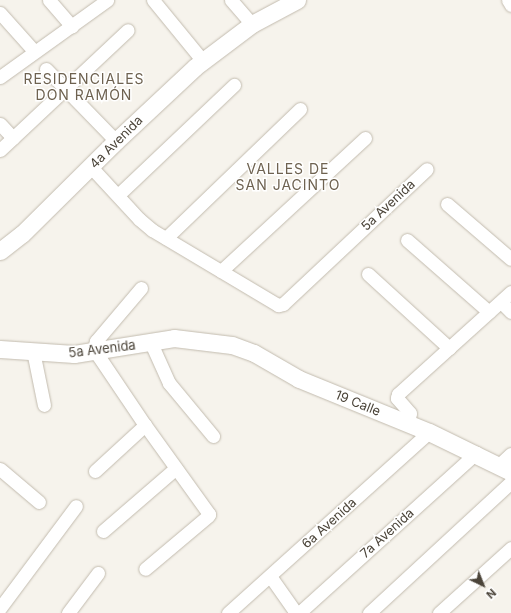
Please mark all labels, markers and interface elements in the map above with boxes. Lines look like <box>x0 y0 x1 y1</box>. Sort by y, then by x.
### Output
district label: RESIDENCIALES DON RAMÓN <box>23 71 145 104</box>
street label: 4a Avenida <box>86 112 146 172</box>
district label: VALLES DE SAN JACINTO <box>236 161 340 194</box>
street label: 5a Avenida <box>358 176 418 234</box>
street label: 5a Avenida <box>67 337 137 361</box>
street label: 19 Calle <box>333 387 383 419</box>
street label: 6a Avenida <box>299 495 359 551</box>
street label: 7a Avenida <box>357 505 417 561</box>
north arrow <box>463 565 503 605</box>
text: N <box>483 586 499 602</box>

